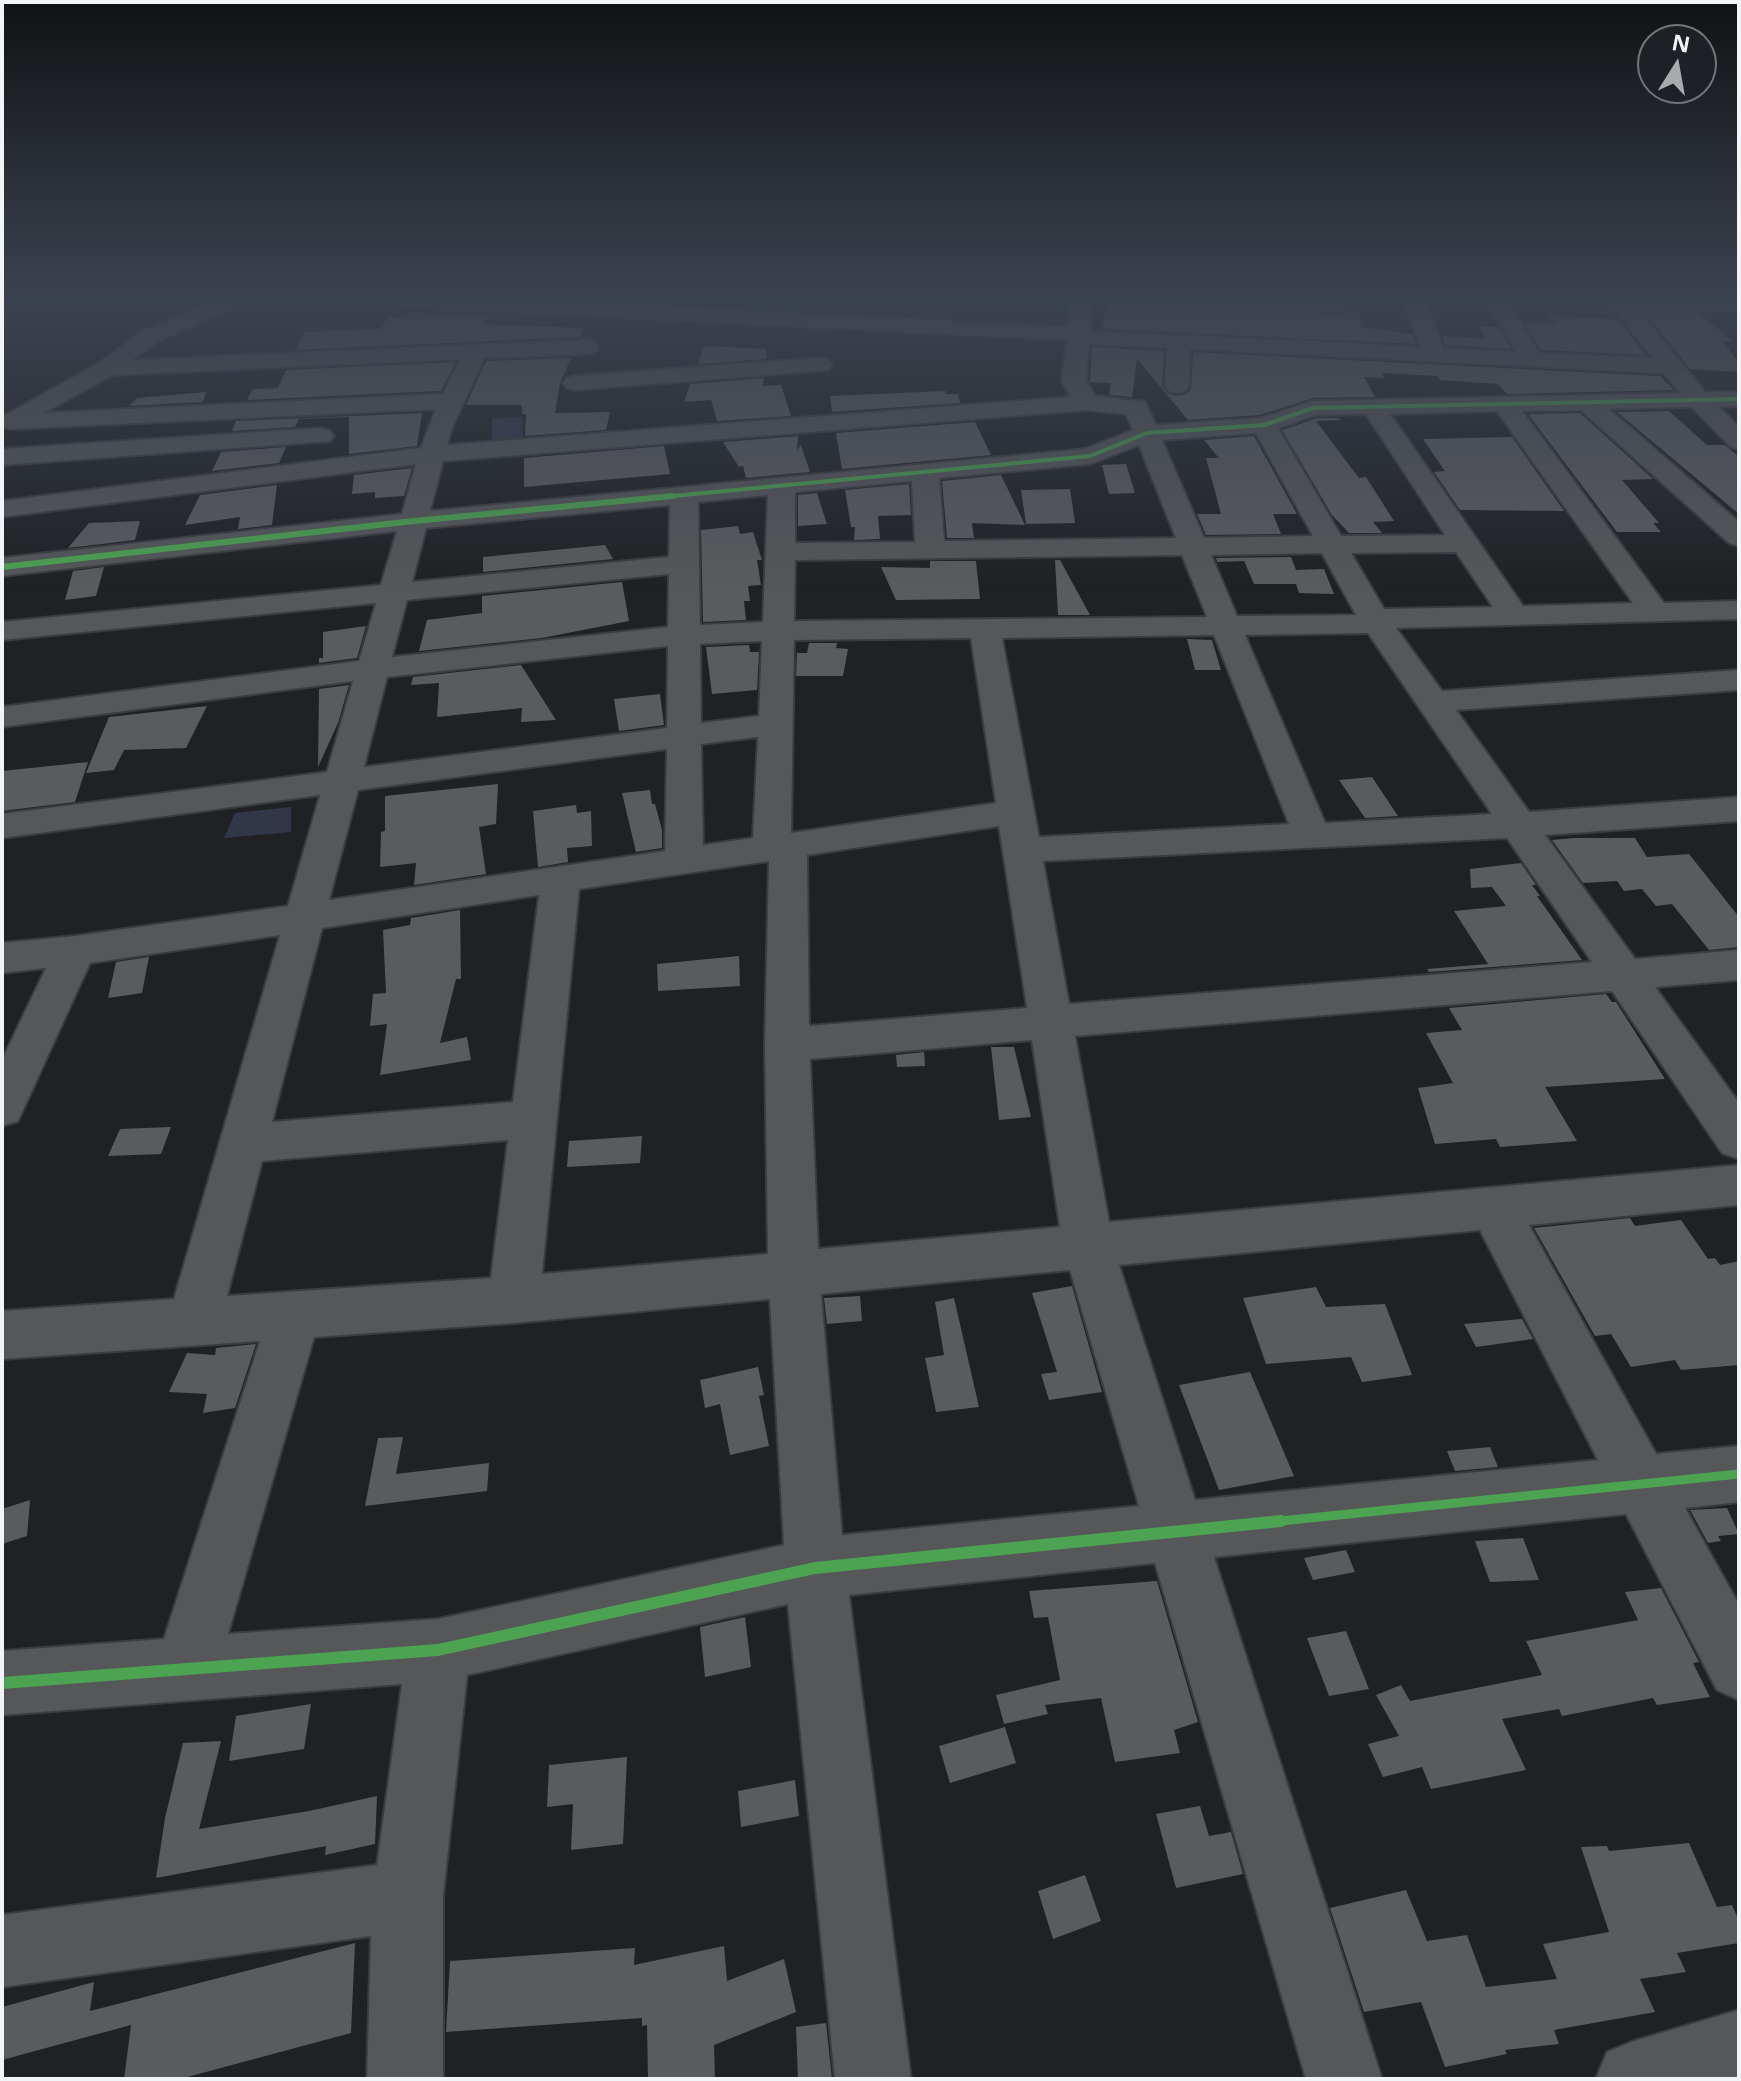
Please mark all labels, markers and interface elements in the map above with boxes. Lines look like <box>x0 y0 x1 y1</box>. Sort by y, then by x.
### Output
north arrow <box>1637 24 1717 104</box>
text: N <box>1670 26 1693 59</box>

